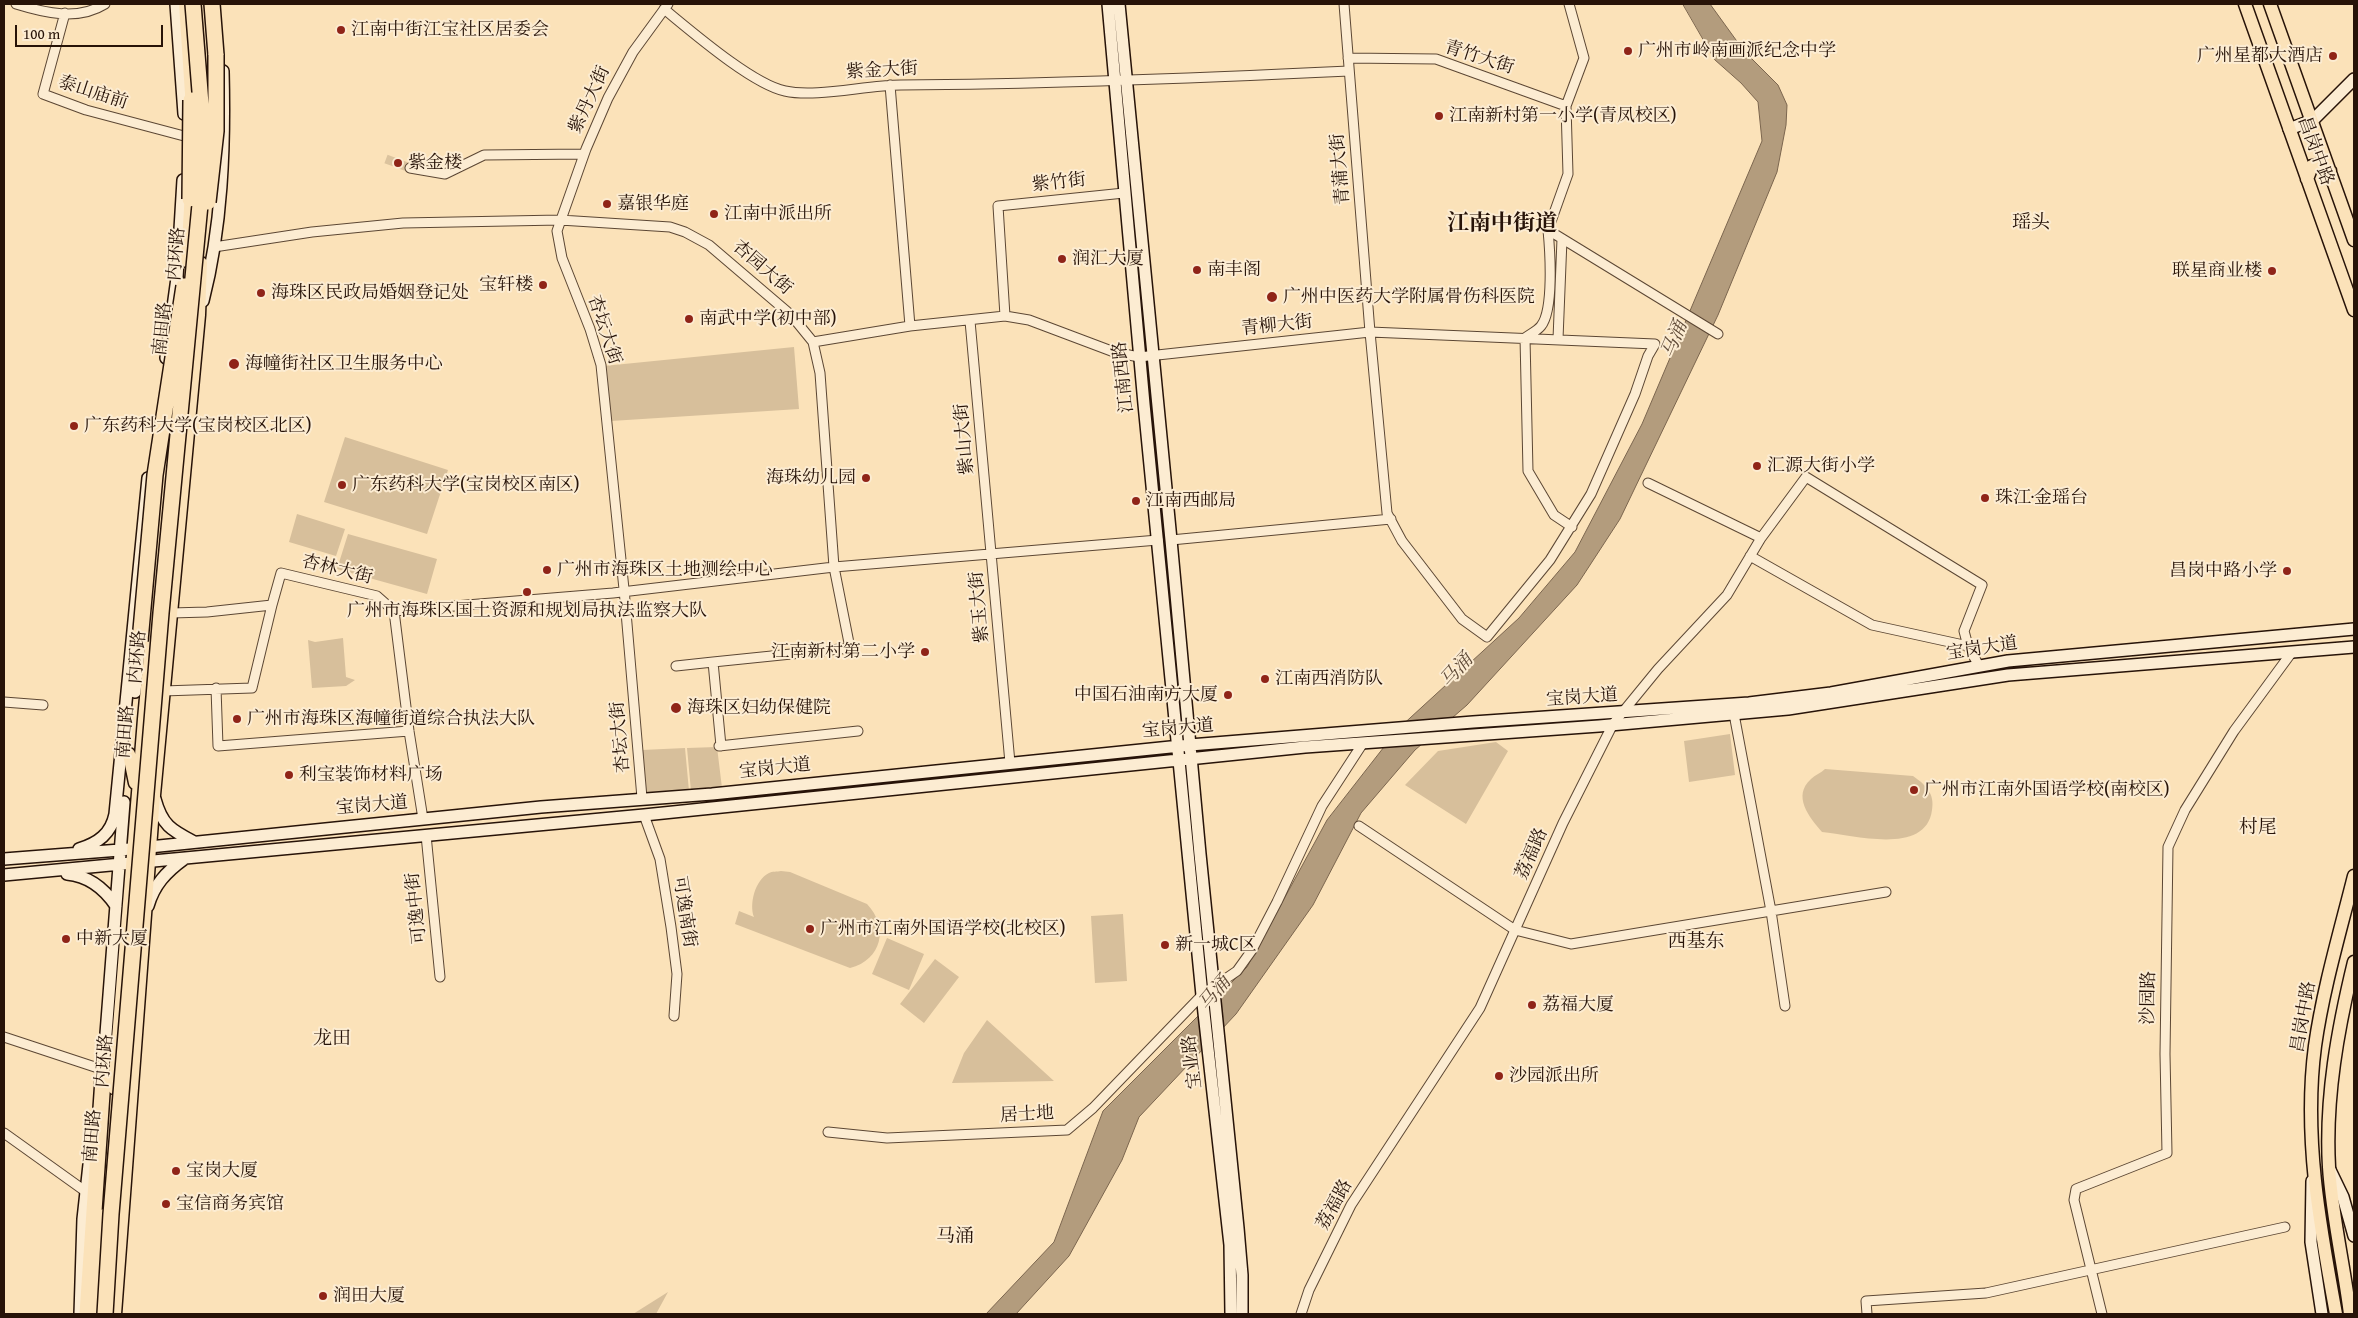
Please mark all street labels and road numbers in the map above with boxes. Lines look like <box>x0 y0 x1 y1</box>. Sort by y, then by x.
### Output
street label: 青竹大街 <box>1441 37 1517 79</box>
street label: 紫金大街 <box>845 58 919 84</box>
street label: 紫丹大街 <box>565 63 615 137</box>
street label: 泰山庙前 <box>55 72 131 114</box>
street label: 昌岗中路 <box>2293 113 2337 189</box>
street label: 青蒲大街 <box>1327 132 1355 206</box>
street label: 紫竹街 <box>1031 169 1087 197</box>
street label: 内环路 <box>164 226 190 282</box>
street label: 杏园大街 <box>728 236 796 300</box>
street label: 杏坛大街 <box>583 292 625 368</box>
street label: 南田路 <box>149 301 177 357</box>
street label: 青柳大街 <box>1240 311 1314 341</box>
street label: 江南西路 <box>1109 340 1139 414</box>
street label: 紫山大街 <box>951 402 979 476</box>
street label: 杏林大街 <box>299 551 375 589</box>
street label: 紫玉大街 <box>966 570 994 644</box>
street label: 内环路 <box>125 629 151 685</box>
street label: 宝岗大道 <box>1945 633 2019 665</box>
street label: 宝岗大道 <box>1545 685 1619 711</box>
street label: 杏坛大街 <box>607 700 635 774</box>
street label: 南田路 <box>113 704 139 760</box>
street label: 宝岗大道 <box>1141 715 1215 743</box>
street label: 宝岗大道 <box>738 754 812 784</box>
street label: 宝岗大道 <box>335 792 409 820</box>
street label: 荔福路 <box>1511 825 1553 883</box>
street label: 可逸中街 <box>402 871 432 945</box>
street label: 可逸南街 <box>668 875 700 949</box>
street label: 沙园路 <box>2138 971 2160 1025</box>
street label: 昌岗中路 <box>2287 980 2321 1054</box>
street label: 内环路 <box>92 1033 118 1089</box>
street label: 宝业路 <box>1179 1034 1207 1090</box>
street label: 居士地 <box>999 1103 1055 1127</box>
street label: 南田路 <box>80 1108 106 1164</box>
street label: 荔福路 <box>1312 1176 1358 1234</box>

